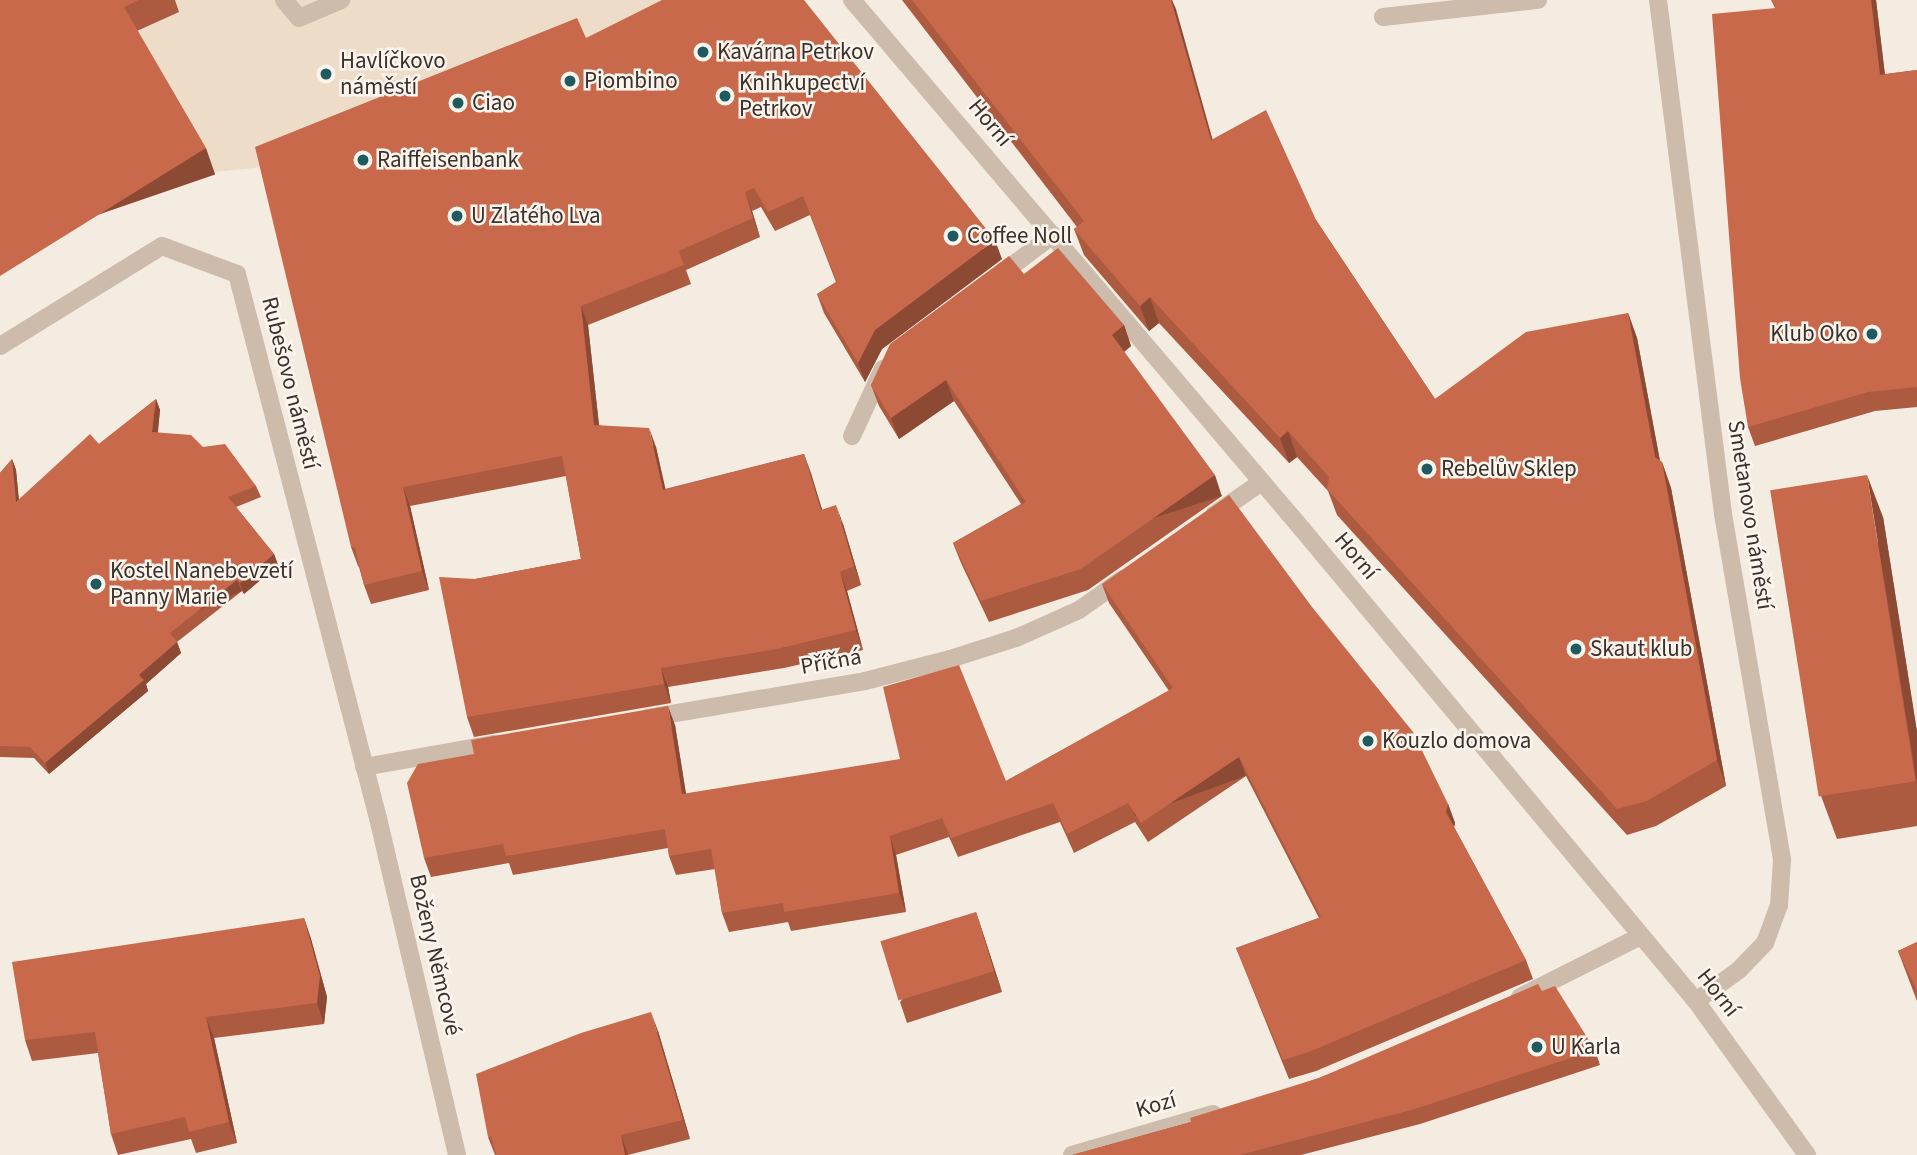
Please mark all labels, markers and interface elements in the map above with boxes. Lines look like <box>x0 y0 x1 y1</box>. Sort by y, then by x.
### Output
place label: Kavárna Petrkov <box>717 38 874 66</box>
marker: Kavárna Petrkov <box>695 44 711 60</box>
place label: Havlíčkovo náměstí <box>340 47 446 101</box>
marker: Havlíčkovo náměstí <box>318 66 334 82</box>
place label: Piombino <box>584 67 678 95</box>
place label: Knihkupectví Petrkov <box>739 69 865 123</box>
marker: Piombino <box>562 73 578 89</box>
marker: Knihkupectví Petrkov <box>717 88 733 104</box>
place label: Ciao <box>472 89 515 117</box>
street label: Horní <box>962 94 1018 152</box>
marker: Ciao <box>450 95 466 111</box>
place label: Raiffeisenbank <box>377 146 519 174</box>
marker: Raiffeisenbank <box>355 152 371 168</box>
place label: U Zlatého Lva <box>471 202 601 230</box>
marker: U Zlatého Lva <box>449 208 465 224</box>
place label: Coffee Noll <box>967 222 1072 250</box>
marker: Coffee Noll <box>945 228 961 244</box>
street label: Rubešovo náměstí <box>255 294 325 472</box>
place label: Klub Oko <box>1770 320 1858 348</box>
marker: Klub Oko <box>1864 326 1880 342</box>
street label: Smetanovo náměstí <box>1721 418 1779 612</box>
place label: Rebelův Sklep <box>1441 455 1577 483</box>
marker: Rebelův Sklep <box>1419 461 1435 477</box>
street label: Horní <box>1328 527 1384 585</box>
place label: Kostel Nanebevzetí Panny Marie <box>110 557 293 611</box>
marker: Kostel Nanebevzetí Panny Marie <box>88 576 104 592</box>
place label: Skaut klub <box>1590 635 1692 663</box>
marker: Skaut klub <box>1568 641 1584 657</box>
street label: Příčná <box>798 643 864 681</box>
place label: Kouzlo domova <box>1382 727 1531 755</box>
marker: Kouzlo domova <box>1360 733 1376 749</box>
street label: Boženy Němcové <box>403 872 467 1038</box>
street label: Horní <box>1691 963 1745 1023</box>
place label: U Karla <box>1551 1033 1621 1061</box>
marker: U Karla <box>1529 1039 1545 1055</box>
street label: Kozí <box>1133 1086 1179 1124</box>

